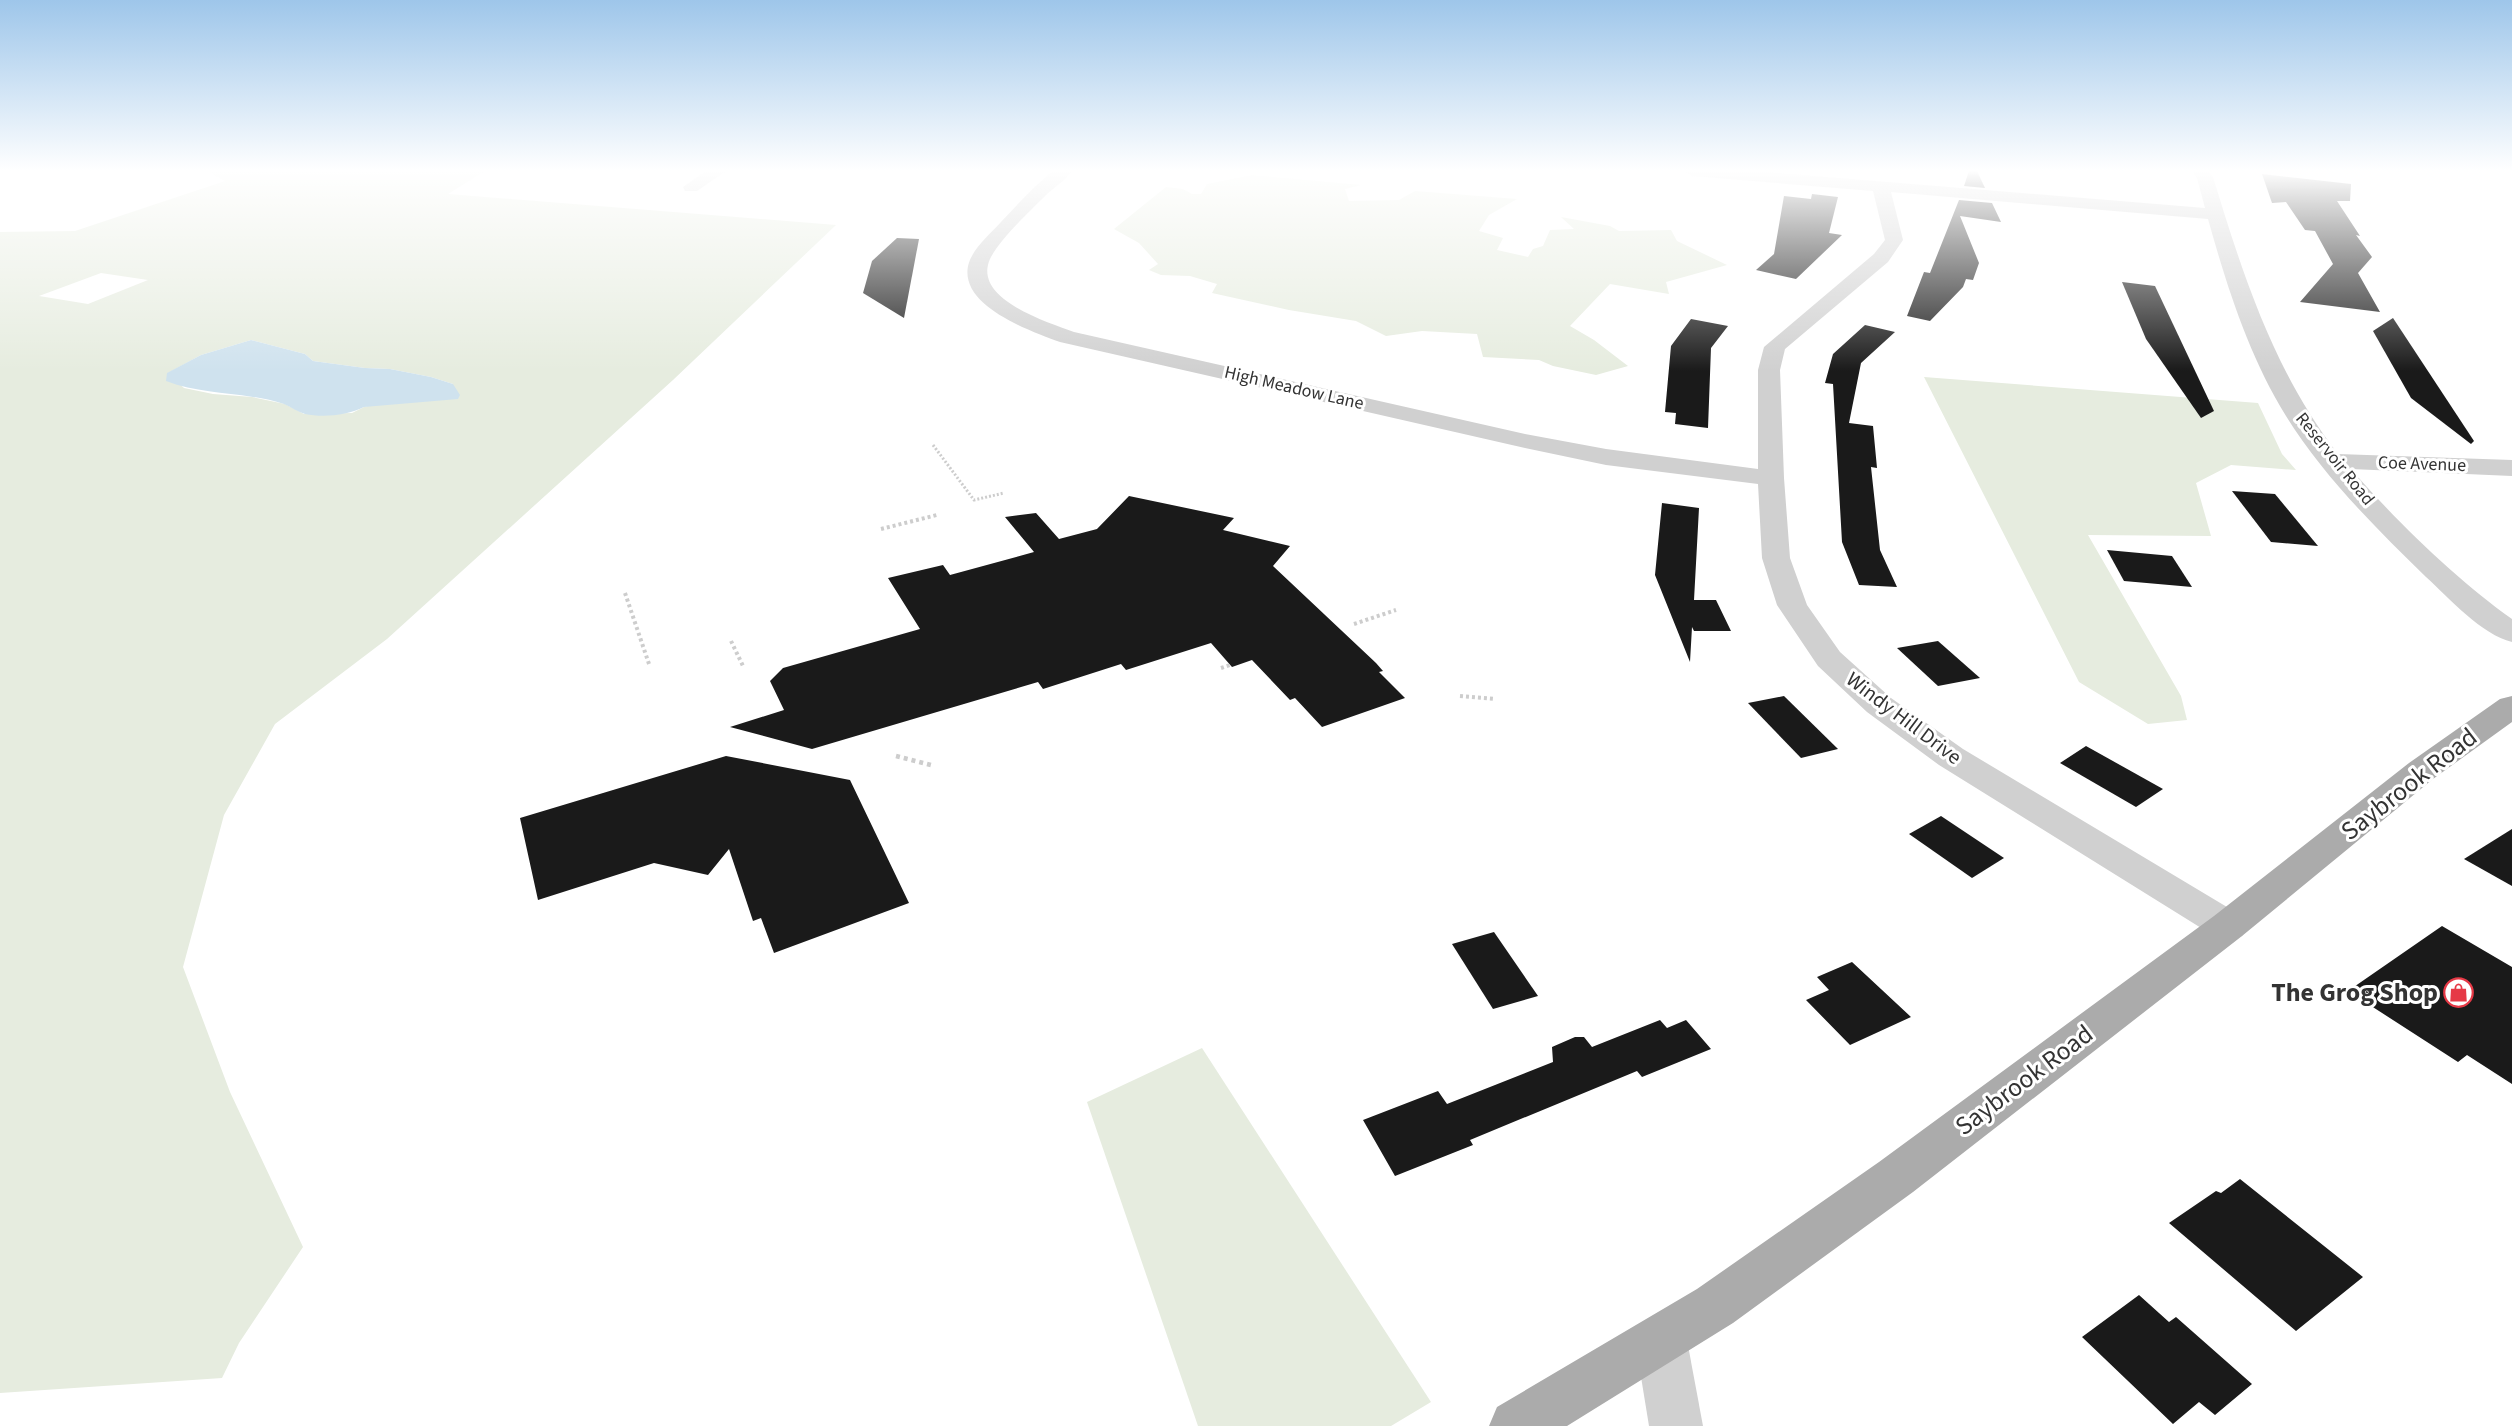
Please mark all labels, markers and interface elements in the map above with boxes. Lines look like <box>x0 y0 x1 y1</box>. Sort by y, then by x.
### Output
street label: High Meadow Lane <box>1222 360 1366 416</box>
street label: Reservoir Road <box>2290 407 2380 511</box>
street label: Coe Avenue <box>2378 450 2466 478</box>
street label: Windy Hill Drive <box>1840 664 1968 772</box>
street label: Saybrook Road <box>2333 719 2485 849</box>
place label: The Grog Shop <box>2271 974 2438 1011</box>
shop icon: The Grog Shop <box>2443 976 2475 1008</box>
street label: Saybrook Road <box>1947 1016 2101 1144</box>

